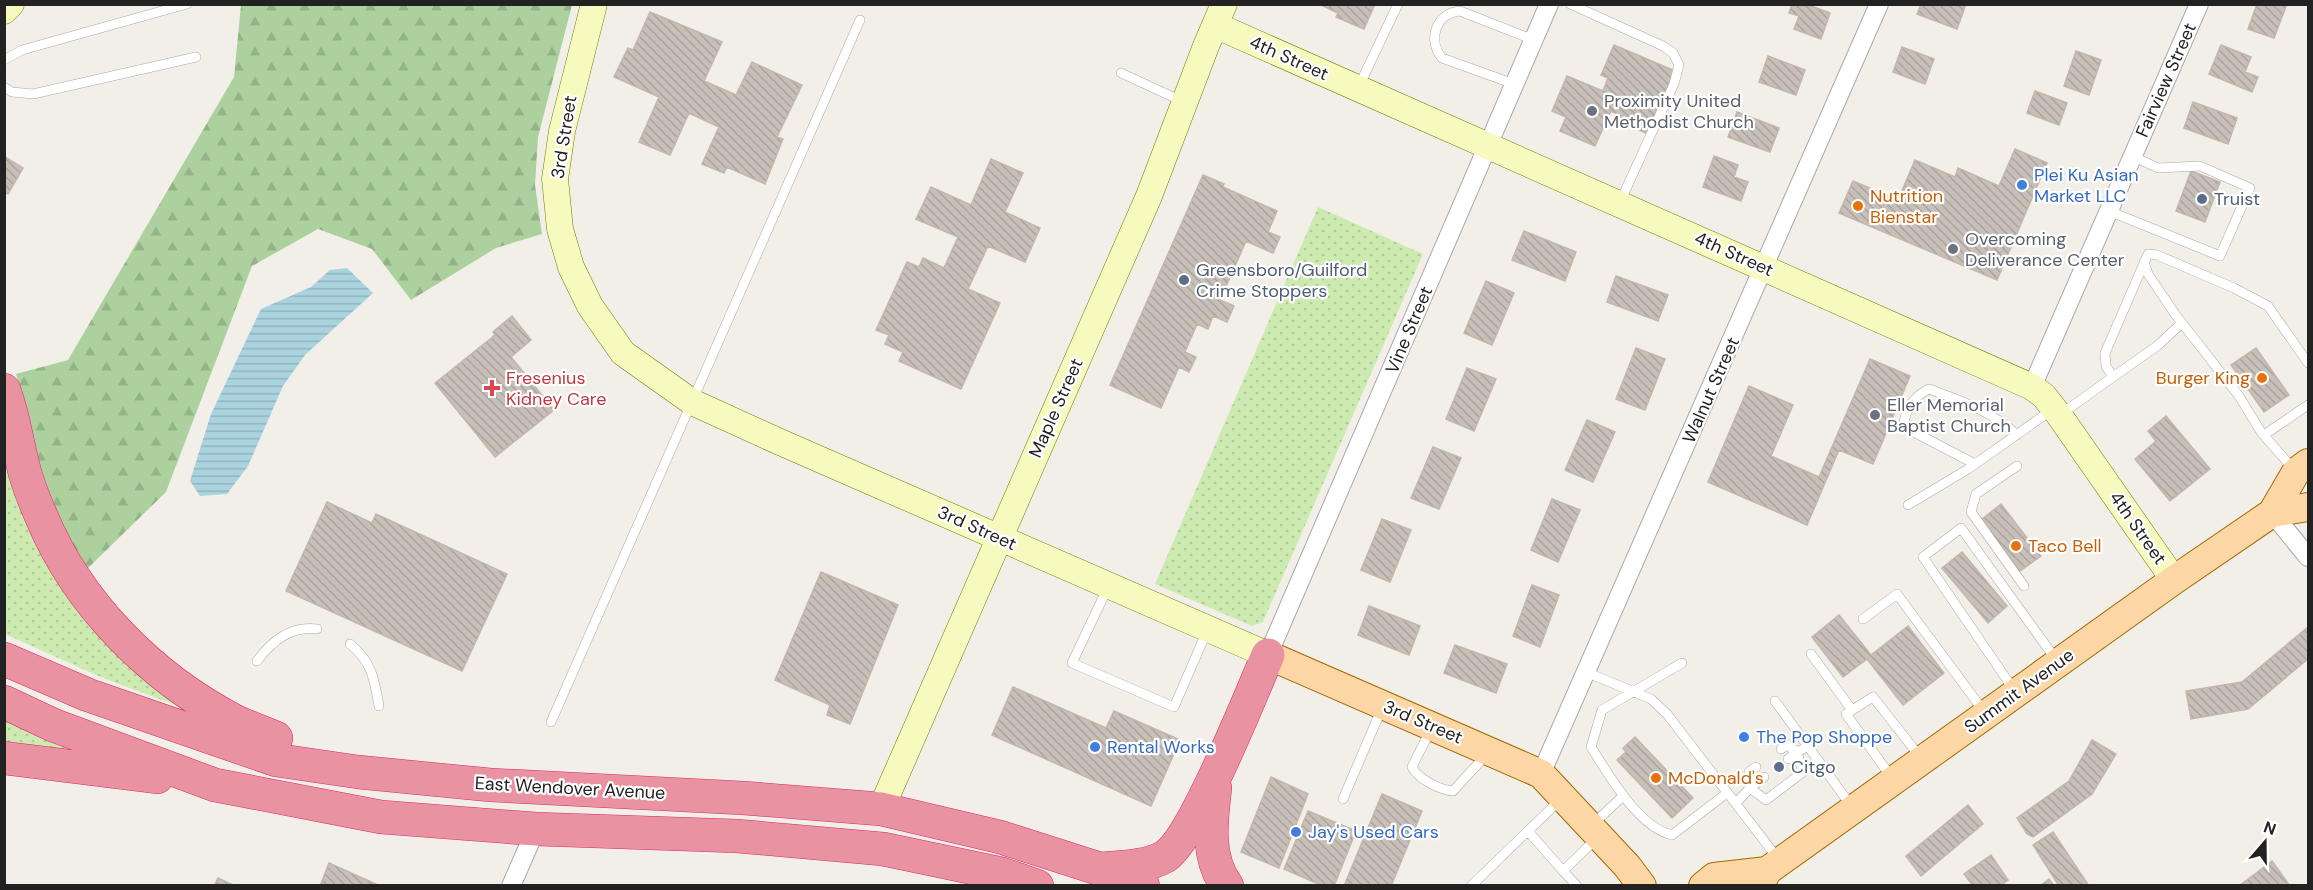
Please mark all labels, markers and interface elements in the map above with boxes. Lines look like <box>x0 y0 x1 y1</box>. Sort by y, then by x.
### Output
street label: Fairview Street <box>2130 19 2202 141</box>
street label: 4th Street <box>1246 30 1332 86</box>
place label: Proximity United Methodist Church <box>1604 89 1754 134</box>
street label: 3rd Street <box>546 94 582 180</box>
marker: Proximity United Methodist Church <box>1585 104 1599 118</box>
place label: Plei Ku Asian Market LLC <box>2034 163 2139 208</box>
marker: Plei Ku Asian Market LLC <box>2015 178 2029 192</box>
place label: Nutrition Bienstar <box>1870 184 1943 229</box>
place label: Truist <box>2214 187 2260 211</box>
marker: Truist <box>2195 192 2209 206</box>
marker: Nutrition Bienstar <box>1851 199 1865 213</box>
street label: 4th Street <box>1691 226 1777 282</box>
place label: Overcoming Deliverance Center <box>1965 227 2125 272</box>
marker: Overcoming Deliverance Center <box>1946 242 1960 256</box>
place label: Greensboro/Guilford Crime Stoppers <box>1196 258 1367 303</box>
marker: Greensboro/Guilford Crime Stoppers <box>1177 273 1191 287</box>
street label: Vine Street <box>1380 283 1438 377</box>
street label: Walnut Street <box>1677 333 1745 447</box>
street label: Maple Street <box>1023 355 1089 461</box>
place label: Fresenius Kidney Care <box>506 366 606 411</box>
place label: Burger King <box>2156 366 2250 390</box>
marker: Burger King <box>2255 371 2269 385</box>
marker: Fresenius Kidney Care <box>483 379 501 397</box>
place label: Eller Memorial Baptist Church <box>1887 393 2011 438</box>
marker: Eller Memorial Baptist Church <box>1868 408 1882 422</box>
street label: 4th Street <box>2104 487 2172 569</box>
street label: 3rd Street <box>934 500 1020 556</box>
place label: Taco Bell <box>2028 534 2101 558</box>
marker: Taco Bell <box>2009 539 2023 553</box>
street label: Summit Avenue <box>1959 643 2079 739</box>
street label: 3rd Street <box>1380 695 1466 749</box>
place label: The Pop Shoppe <box>1756 725 1892 749</box>
marker: The Pop Shoppe <box>1737 730 1751 744</box>
place label: Rental Works <box>1107 735 1215 759</box>
marker: Rental Works <box>1088 740 1102 754</box>
place label: Citgo <box>1791 755 1836 779</box>
marker: Citgo <box>1772 760 1786 774</box>
place label: McDonald's <box>1668 766 1764 790</box>
street label: East Wendover Avenue <box>474 771 666 805</box>
marker: McDonald's <box>1649 771 1663 785</box>
north arrow <box>2235 812 2295 872</box>
text: N <box>2261 817 2279 840</box>
place label: Jay's Used Cars <box>1308 820 1439 844</box>
marker: Jay's Used Cars <box>1289 825 1303 839</box>

